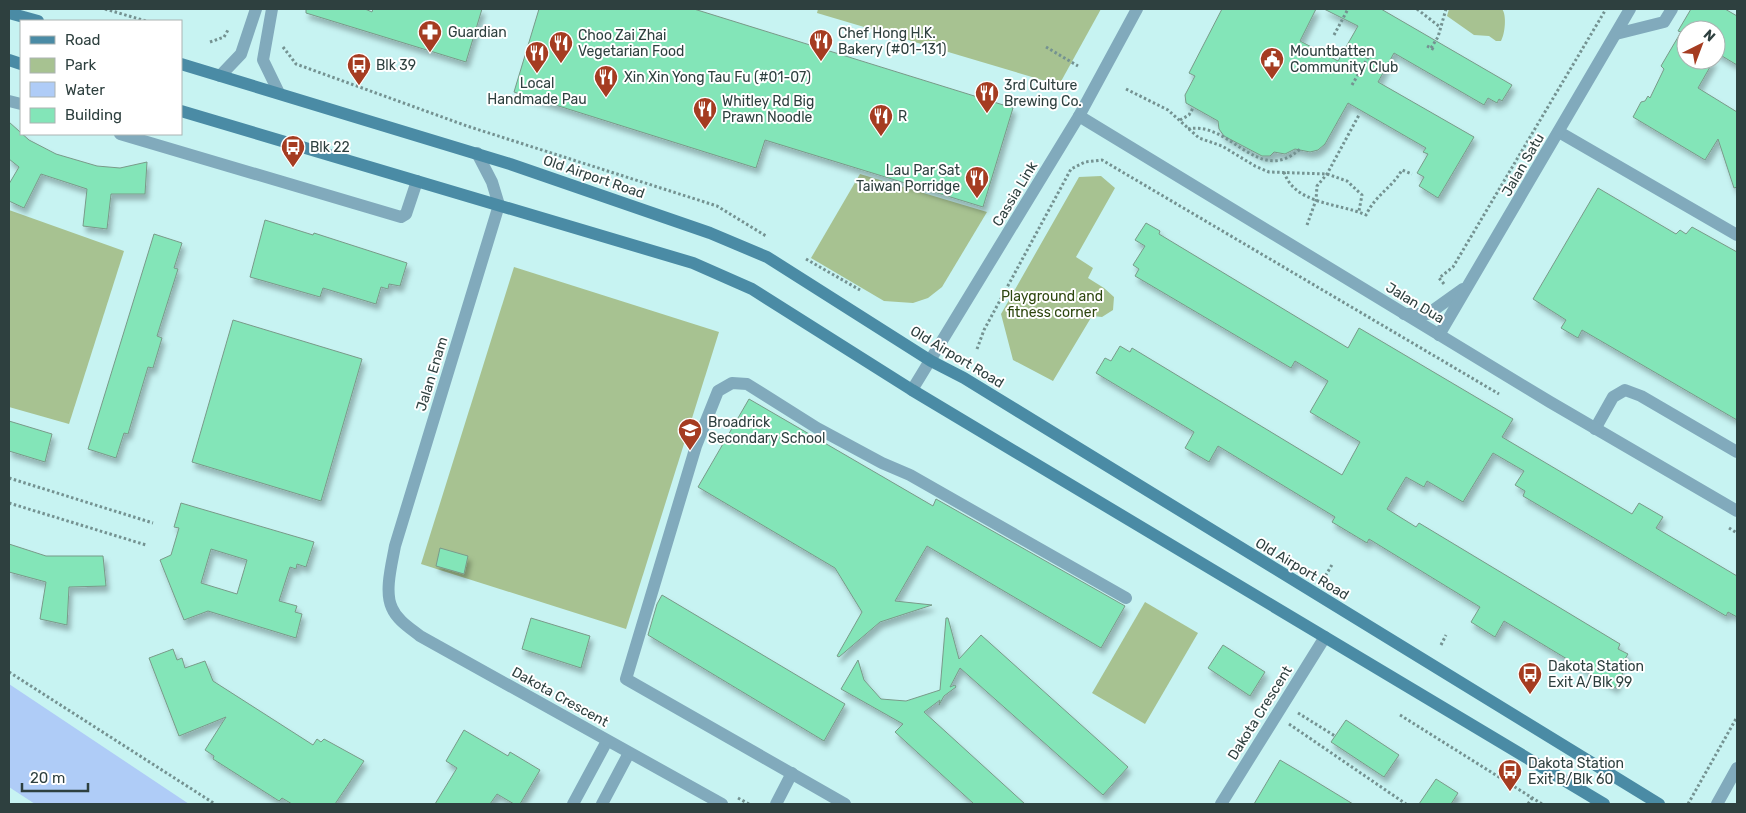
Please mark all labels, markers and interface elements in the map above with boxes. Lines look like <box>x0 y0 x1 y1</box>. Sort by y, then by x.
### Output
pharmacy icon: Guardian <box>417 19 443 53</box>
legend <box>20 20 182 135</box>
north arrow <box>1676 20 1726 70</box>
place label: Guardian <box>448 24 507 41</box>
place label: Chef Hong H.K. Bakery (#01-131) <box>838 25 946 58</box>
text: N <box>1700 26 1719 45</box>
place label: Choo Zai Zhai Vegetarian Food <box>578 27 684 60</box>
restaurant icon: Chef Hong H.K. Bakery (#01-131) <box>808 28 834 62</box>
restaurant icon: Choo Zai Zhai Vegetarian Food <box>548 30 574 64</box>
text: Road <box>65 31 101 49</box>
restaurant icon: Local Handmade Pau <box>524 40 550 74</box>
place label: Mountbatten Community Club <box>1290 43 1398 76</box>
public building icon: Mountbatten Community Club <box>1259 46 1285 80</box>
bus stop icon: Blk 39 <box>346 52 372 86</box>
text: Park <box>65 56 96 74</box>
place label: Blk 39 <box>376 57 416 74</box>
restaurant icon: Xin Xin Yong Tau Fu (#01-07) <box>593 64 619 98</box>
place label: Xin Xin Yong Tau Fu (#01-07) <box>624 69 811 86</box>
place label: Local Handmade Pau <box>487 75 587 108</box>
place label: 3rd Culture Brewing Co. <box>1004 77 1082 110</box>
restaurant icon: 3rd Culture Brewing Co. <box>974 80 1000 114</box>
text: Water <box>65 81 105 99</box>
place label: Whitley Rd Big Prawn Noodle <box>722 93 814 126</box>
restaurant icon: Whitley Rd Big Prawn Noodle <box>692 96 718 130</box>
restaurant icon: R <box>868 103 894 137</box>
text: Building <box>65 106 122 124</box>
place label: R <box>898 108 907 125</box>
street label: Jalan Satu <box>1498 130 1548 200</box>
bus stop icon: Blk 22 <box>280 134 306 168</box>
place label: Blk 22 <box>310 139 350 156</box>
street label: Old Airport Road <box>541 152 647 202</box>
street label: Cassia Link <box>989 158 1041 230</box>
place label: Lau Par Sat Taiwan Porridge <box>856 162 961 195</box>
restaurant icon: Lau Par Sat Taiwan Porridge <box>964 165 990 199</box>
street label: Jalan Dua <box>1383 279 1447 327</box>
park label: Playground and fitness corner <box>1001 288 1103 321</box>
street label: Old Airport Road <box>907 322 1007 392</box>
street label: Jalan Enam <box>413 335 451 413</box>
place label: Broadrick Secondary School <box>708 414 825 447</box>
school or university icon: Broadrick Secondary School <box>677 417 703 451</box>
street label: Old Airport Road <box>1252 534 1352 604</box>
place label: Dakota Station Exit A/Blk 99 <box>1548 658 1644 691</box>
bus stop icon: Dakota Station Exit A/Blk 99 <box>1517 661 1543 695</box>
street label: Dakota Crescent <box>1224 662 1296 763</box>
street label: Dakota Crescent <box>509 663 612 731</box>
place label: Dakota Station Exit B/Blk 60 <box>1528 755 1624 788</box>
bus stop icon: Dakota Station Exit B/Blk 60 <box>1497 758 1523 792</box>
scale bar <box>22 760 89 792</box>
text: 20 m <box>30 769 65 787</box>

